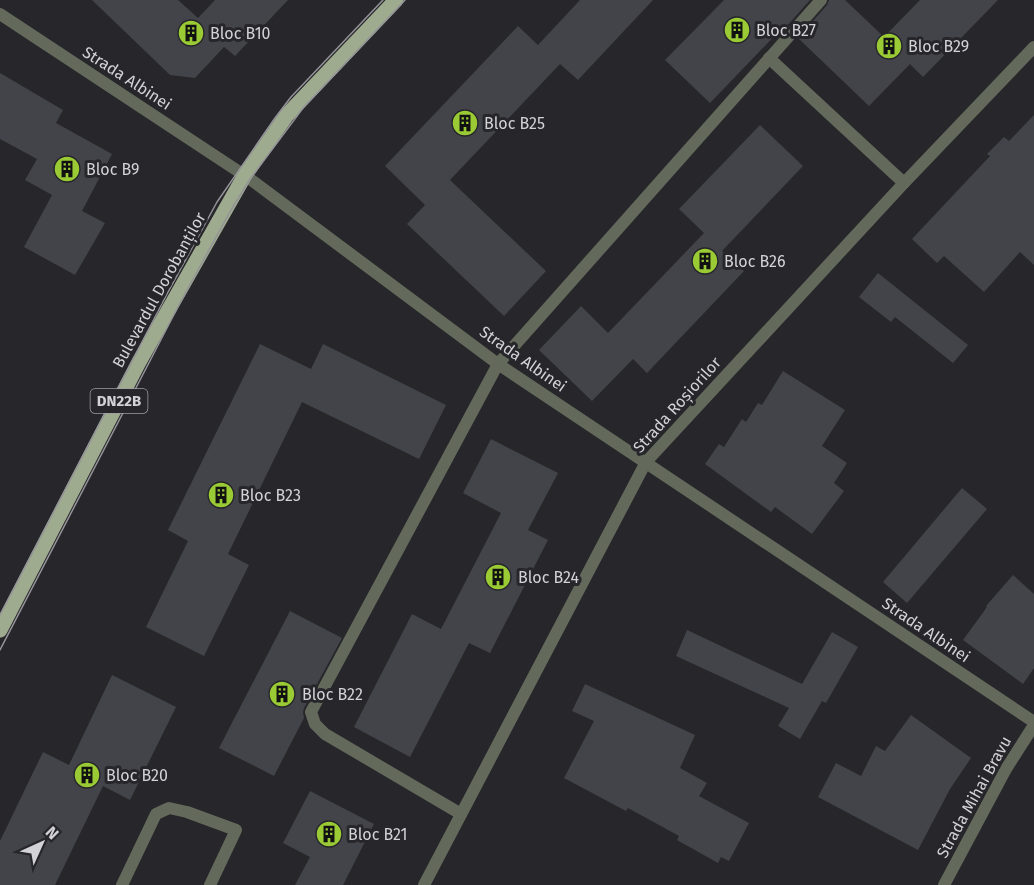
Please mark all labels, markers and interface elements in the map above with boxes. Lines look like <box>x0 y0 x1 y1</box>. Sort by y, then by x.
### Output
building icon: Bloc B27 <box>722 15 752 45</box>
building icon: Bloc B10 <box>176 18 206 48</box>
place label: Bloc B27 <box>756 21 816 40</box>
place label: Bloc B10 <box>210 24 271 43</box>
building icon: Bloc B29 <box>874 31 904 61</box>
place label: Bloc B29 <box>908 37 969 56</box>
street label: Strada Albinei <box>79 42 175 114</box>
building icon: Bloc B25 <box>450 108 480 138</box>
place label: Bloc B25 <box>484 114 545 133</box>
building icon: Bloc B9 <box>52 154 82 184</box>
place label: Bloc B9 <box>86 160 139 179</box>
street label: Bulevardul Dorobanților <box>108 208 211 371</box>
building icon: Bloc B26 <box>690 246 720 276</box>
place label: Bloc B26 <box>724 252 786 271</box>
street label: Strada Albinei <box>476 322 570 396</box>
street label: Strada Roșiorilor <box>629 353 726 457</box>
road number: DN22B <box>90 389 148 413</box>
building icon: Bloc B23 <box>206 480 236 510</box>
place label: Bloc B23 <box>240 486 301 505</box>
building icon: Bloc B24 <box>483 562 513 592</box>
place label: Bloc B24 <box>518 568 580 587</box>
street label: Strada Albinei <box>878 594 974 666</box>
building icon: Bloc B22 <box>267 679 297 709</box>
place label: Bloc B22 <box>302 685 363 704</box>
street label: Strada Mihai Bravu <box>933 733 1015 861</box>
building icon: Bloc B20 <box>72 760 102 790</box>
place label: Bloc B20 <box>106 766 168 785</box>
north arrow <box>12 813 72 873</box>
building icon: Bloc B21 <box>314 819 344 849</box>
text: N <box>42 822 63 843</box>
place label: Bloc B21 <box>348 825 408 844</box>

